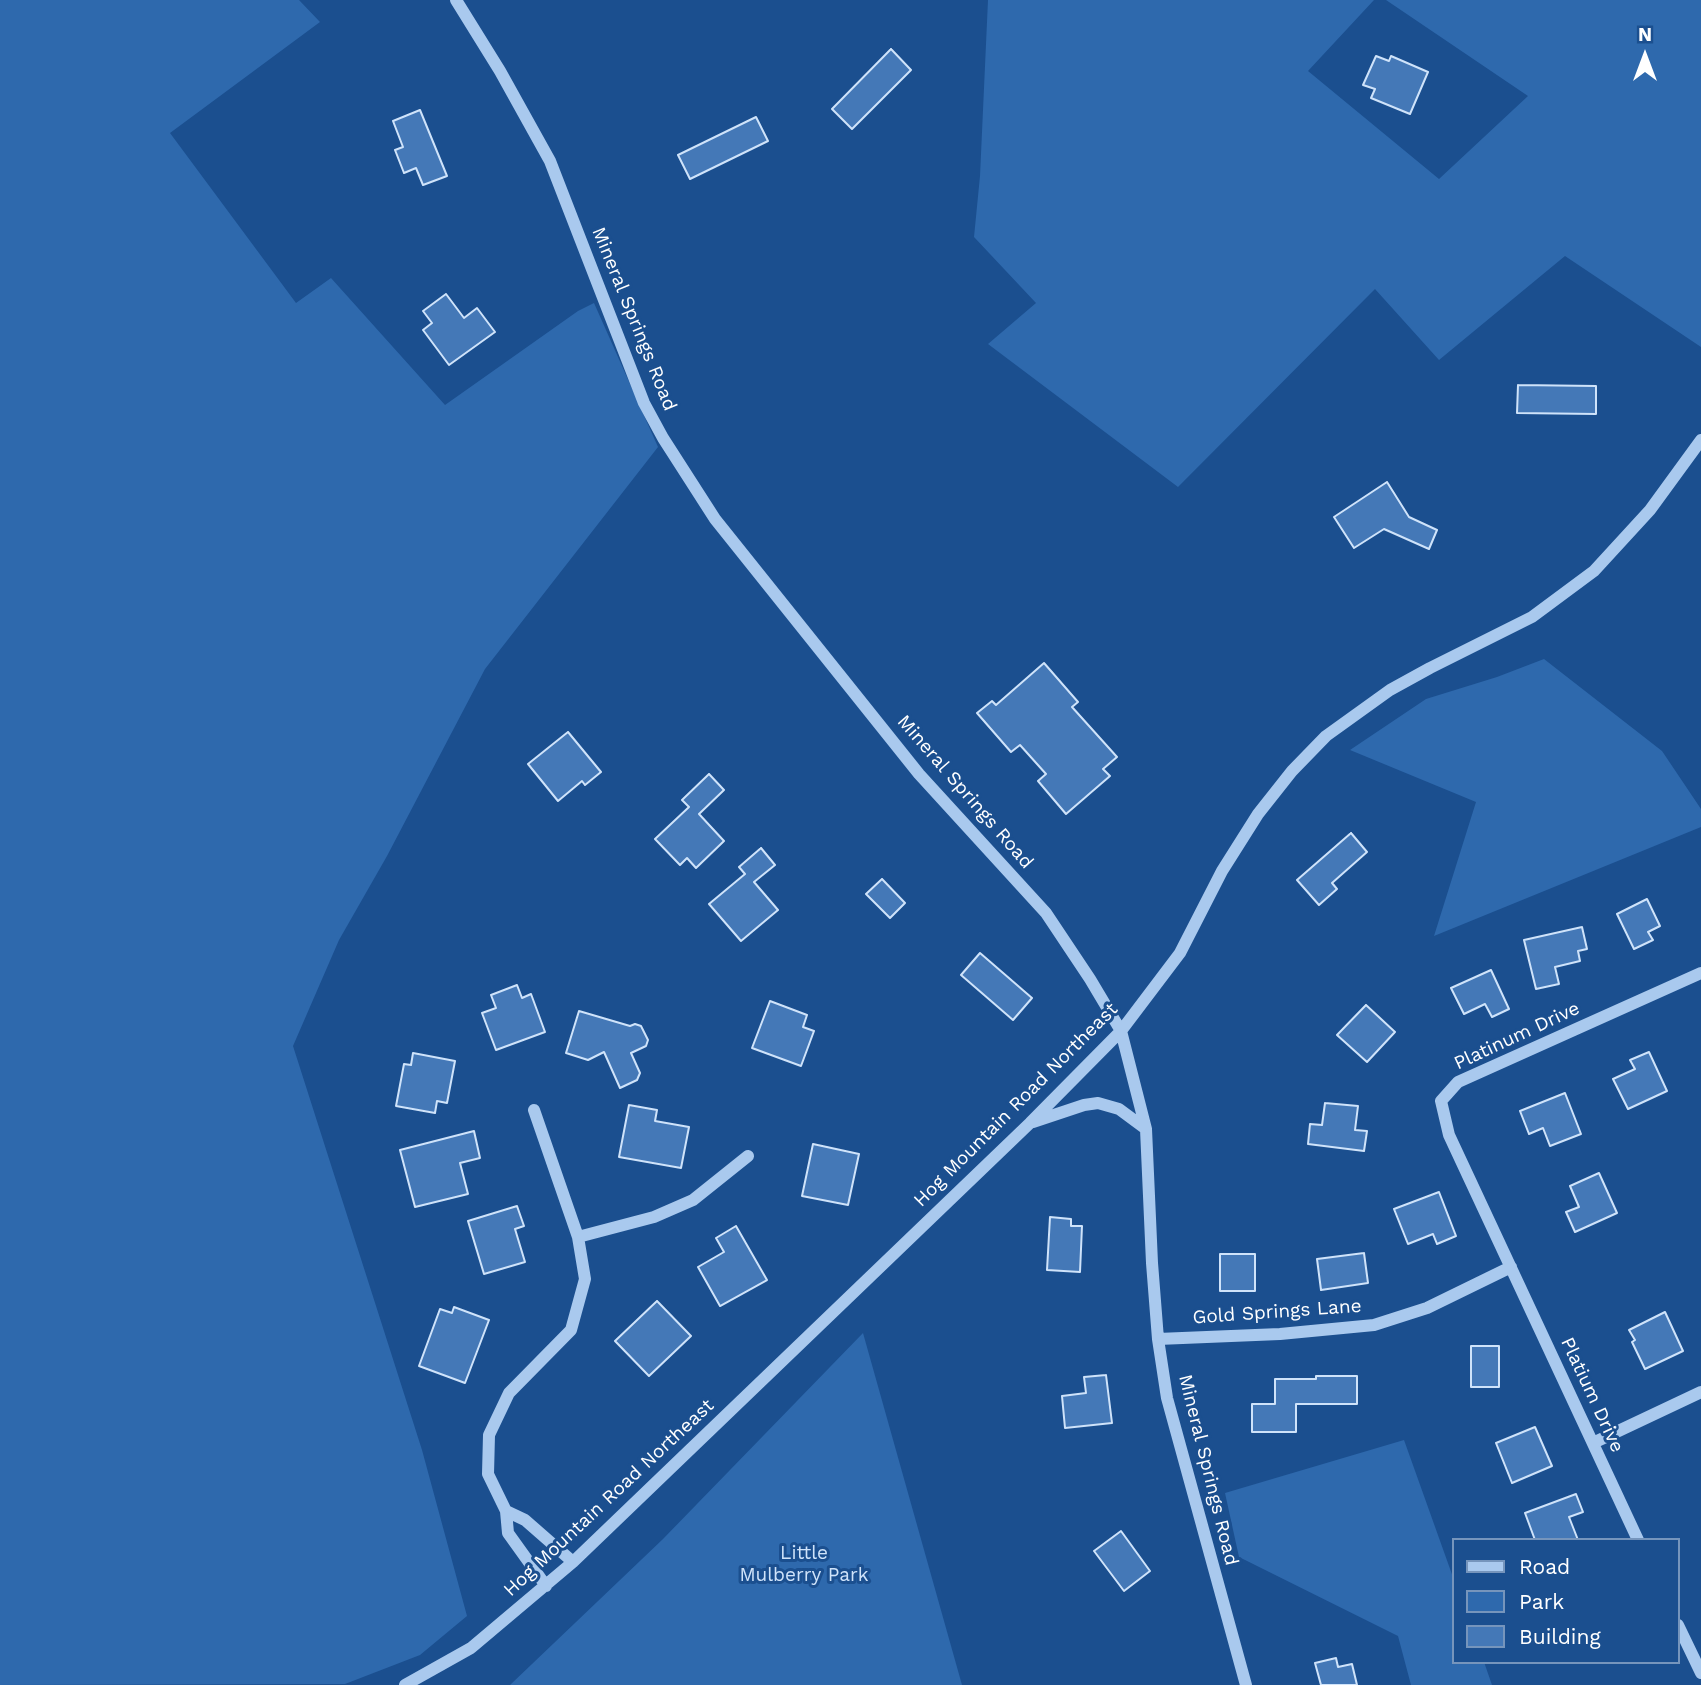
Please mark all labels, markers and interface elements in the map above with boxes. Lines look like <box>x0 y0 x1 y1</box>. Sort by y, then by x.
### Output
north arrow <box>1610 21 1680 91</box>
text: N <box>1638 23 1652 46</box>
street label: Mineral Springs Road <box>587 224 681 414</box>
street label: Mineral Springs Road <box>892 711 1038 873</box>
street label: Platinum Drive <box>1451 997 1583 1075</box>
street label: Hog Mountain Road Northeast <box>909 998 1123 1212</box>
street label: Gold Springs Lane <box>1192 1295 1362 1329</box>
street label: Platium Drive <box>1555 1334 1629 1456</box>
street label: Mineral Springs Road <box>1173 1372 1243 1568</box>
street label: Hog Mountain Road Northeast <box>499 1394 719 1602</box>
legend <box>1452 1538 1680 1664</box>
park label: Little Mulberry Park <box>739 1542 869 1586</box>
text: Road <box>1519 1554 1570 1579</box>
text: Park <box>1519 1589 1564 1614</box>
text: Building <box>1519 1624 1601 1649</box>

